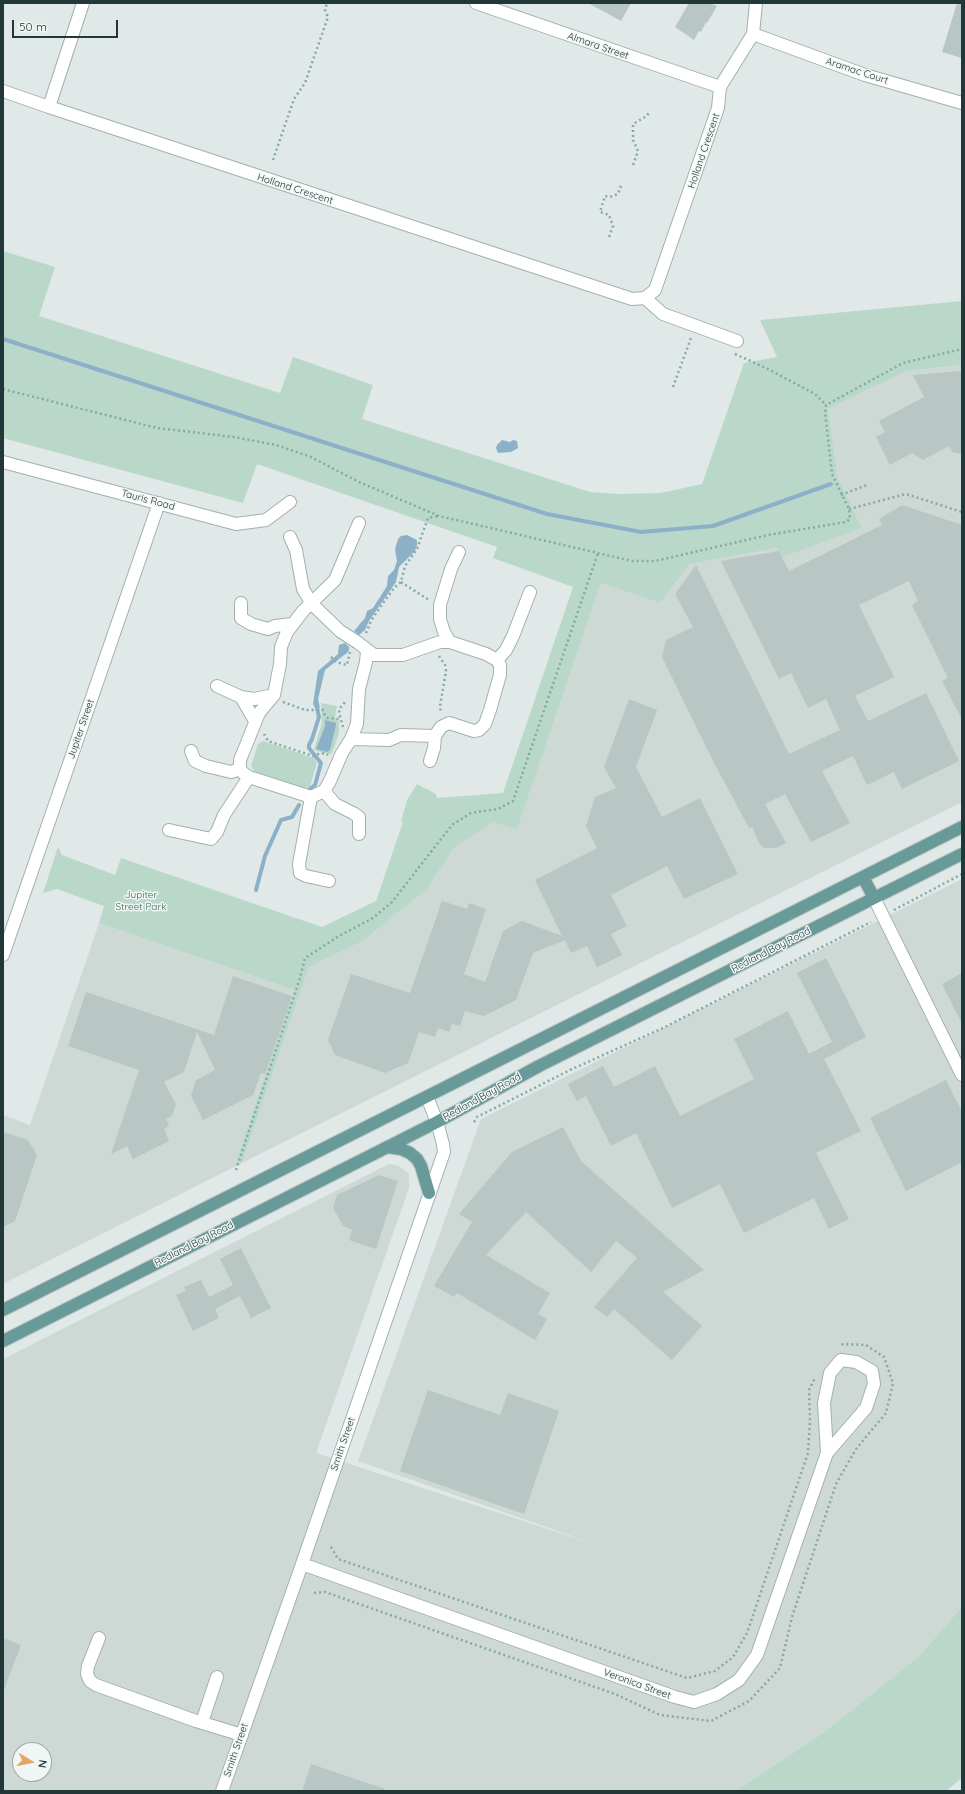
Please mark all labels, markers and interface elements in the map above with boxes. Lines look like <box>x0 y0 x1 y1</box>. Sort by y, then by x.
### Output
scale bar <box>14 12 120 38</box>
text: 50 m <box>19 19 47 34</box>
street label: Almara Street <box>566 30 630 62</box>
street label: Aramac Court <box>824 55 890 87</box>
street label: Holland Crescent <box>685 112 723 190</box>
street label: Holland Crescent <box>256 171 334 207</box>
street label: Tauris Road <box>120 487 176 513</box>
street label: Jupiter Street <box>65 697 97 761</box>
park label: Jupiter Street Park <box>115 889 167 912</box>
street label: Redland Bay Road <box>729 925 813 975</box>
street label: Redland Bay Road <box>441 1071 523 1123</box>
street label: Redland Bay Road <box>152 1219 236 1269</box>
street label: Smith Street <box>328 1416 358 1472</box>
street label: Veronica Street <box>602 1666 672 1702</box>
street label: Smith Street <box>221 1722 251 1778</box>
north arrow <box>12 1742 52 1782</box>
text: N <box>35 1759 50 1769</box>

